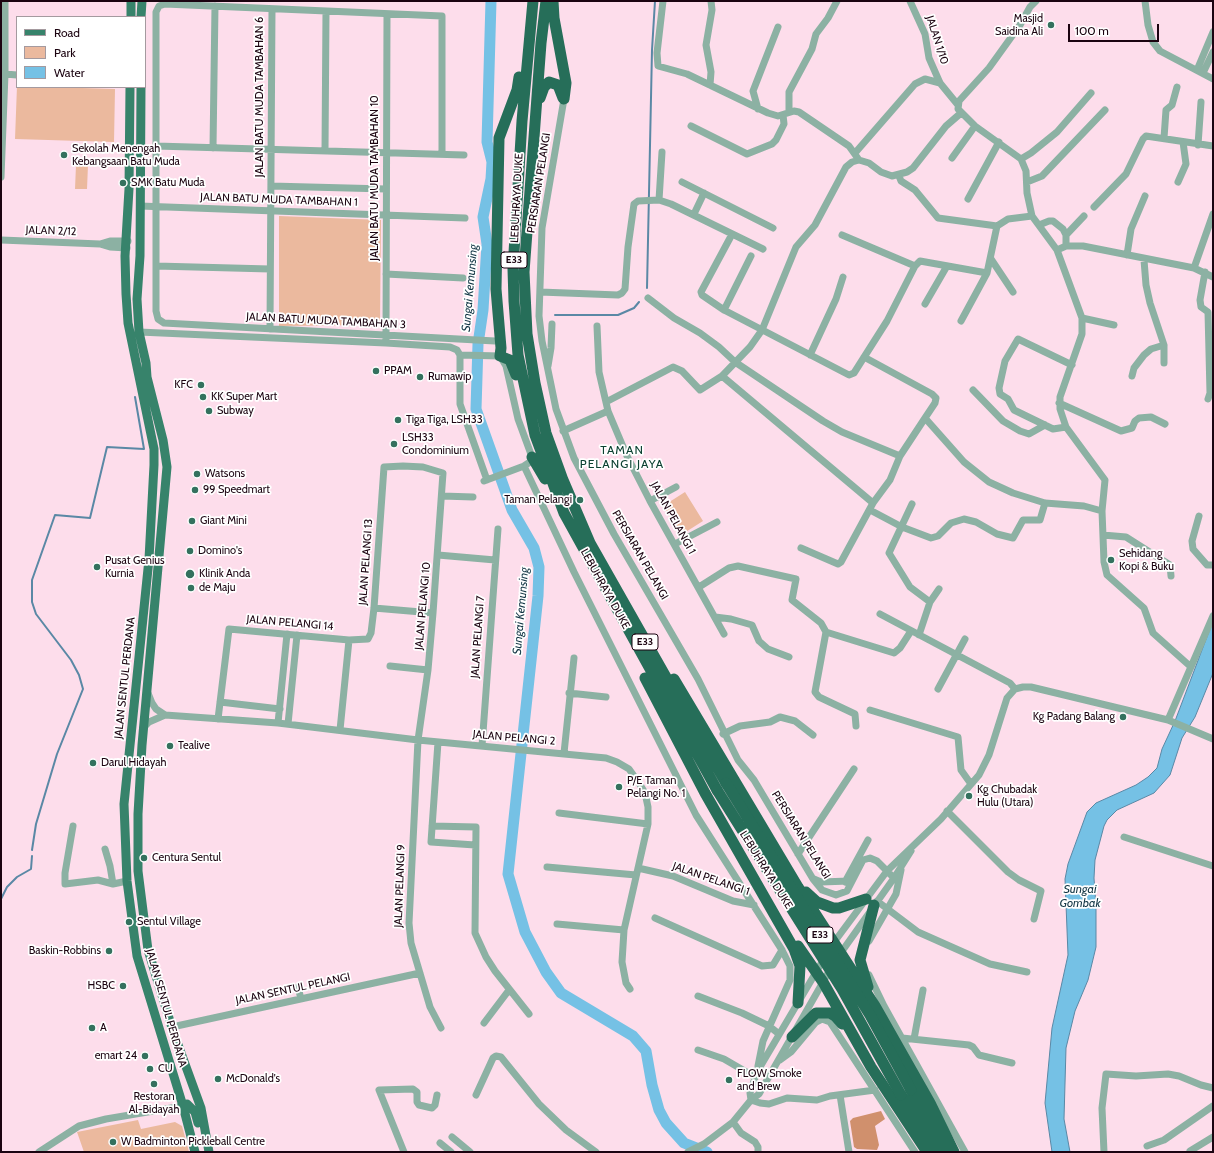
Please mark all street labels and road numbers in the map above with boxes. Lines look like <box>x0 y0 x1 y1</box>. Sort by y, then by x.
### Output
street label: JALAN 1/10 <box>923 14 951 66</box>
street label: JALAN BATU MUDA TAMBAHAN 6 <box>253 17 267 177</box>
street label: JALAN BATU MUDA TAMBAHAN 10 <box>368 95 382 261</box>
street label: PERSIARAN PELANGI <box>525 132 553 234</box>
street label: LEBUHRAYA DUKE <box>508 153 526 243</box>
street label: JALAN BATU MUDA TAMBAHAN 1 <box>200 191 358 209</box>
street label: JALAN 2/12 <box>25 224 77 238</box>
road number: E33 <box>501 252 527 268</box>
street label: JALAN BATU MUDA TAMBAHAN 3 <box>246 310 406 332</box>
street label: JALAN PELANGI 1 <box>648 479 698 557</box>
street label: PERSIARAN PELANGI <box>609 508 671 602</box>
street label: JALAN PELANGI 13 <box>356 518 376 606</box>
street label: LEBUHRAYA DUKE <box>577 547 633 631</box>
street label: JALAN PELANGI 10 <box>413 561 433 651</box>
street label: JALAN PELANGI 7 <box>469 595 487 679</box>
street label: JALAN PELANGI 14 <box>246 613 334 633</box>
street label: JALAN SENTUL PERDANA <box>112 616 138 740</box>
road number: E33 <box>632 634 658 650</box>
street label: JALAN PELANGI 2 <box>472 728 556 748</box>
street label: PERSIARAN PELANGI <box>769 789 833 881</box>
street label: LEBUHRAYA DUKE <box>737 828 795 912</box>
street label: JALAN PELANGI 9 <box>392 844 408 928</box>
street label: JALAN PELANGI 1 <box>671 860 751 898</box>
road number: E33 <box>807 927 833 943</box>
street label: JALAN SENTUL PERDANA <box>143 947 189 1069</box>
street label: JALAN SENTUL PELANGI <box>235 970 351 1008</box>

